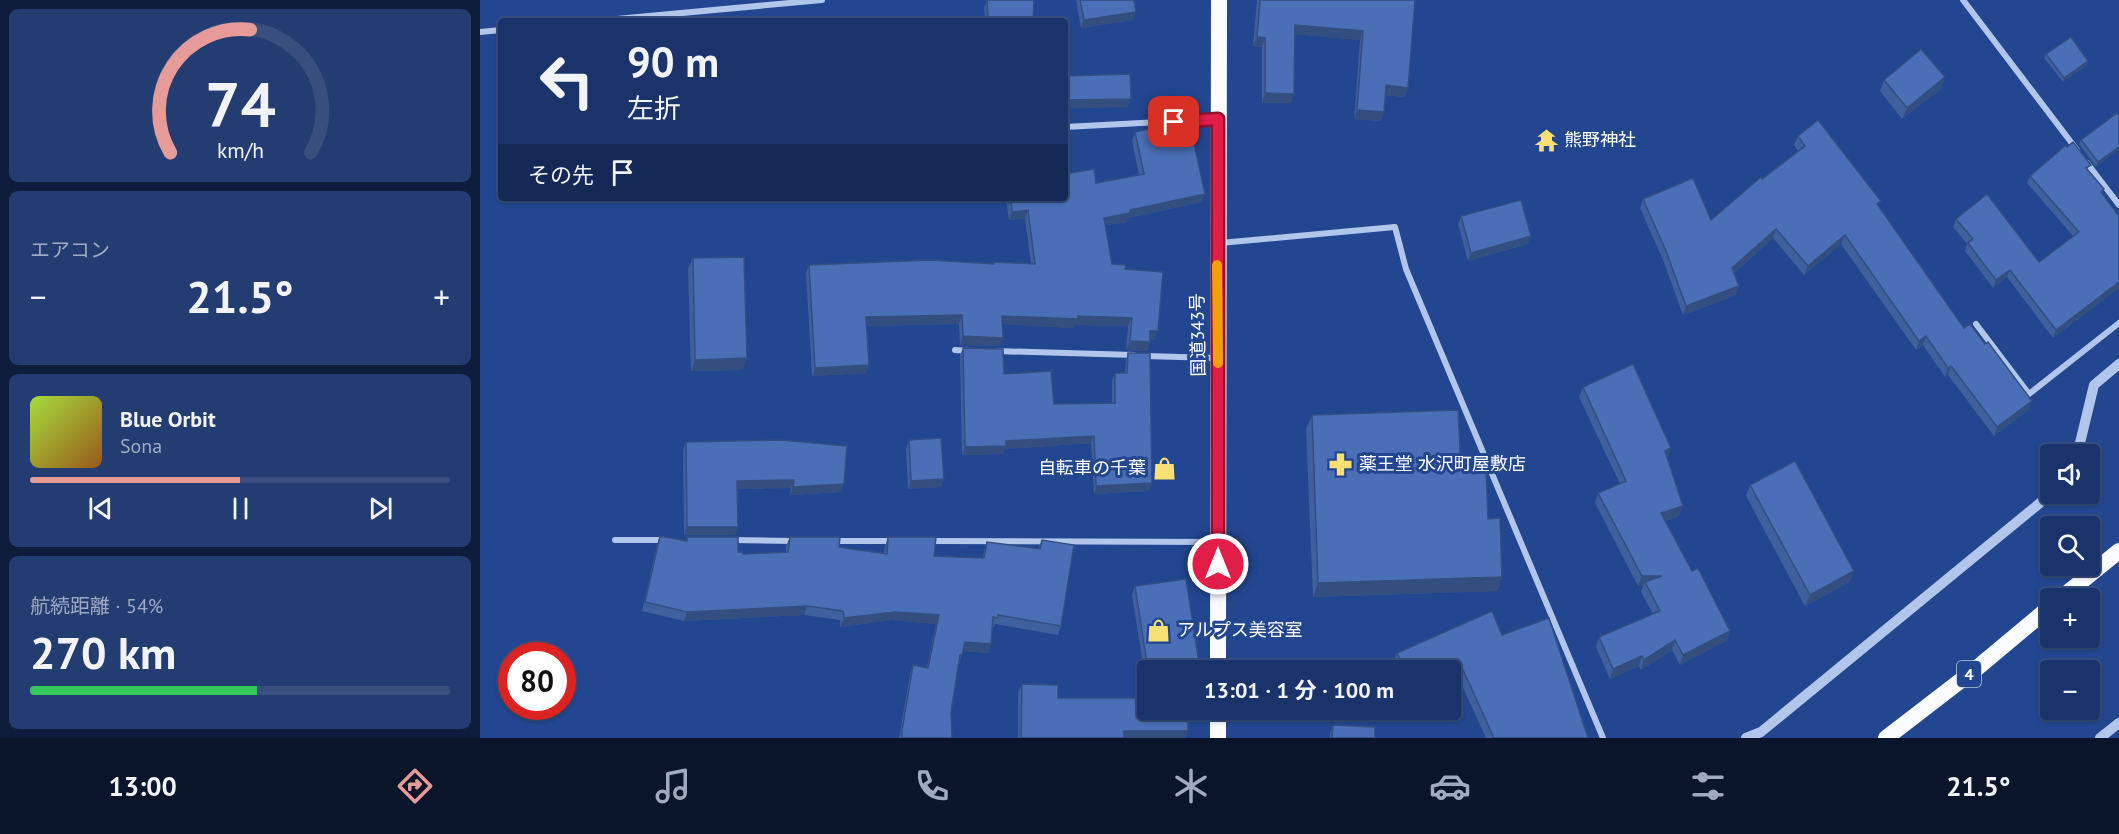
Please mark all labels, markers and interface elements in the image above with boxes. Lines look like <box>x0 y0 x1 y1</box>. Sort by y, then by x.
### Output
text: 90 m <box>627 34 719 89</box>
icon: left <box>528 42 606 120</box>
text: 74 <box>205 63 275 144</box>
text: 左折 <box>627 91 681 125</box>
pin <box>1148 96 1199 147</box>
icon: arrive <box>1157 105 1190 138</box>
temple icon: 熊野神社 <box>1533 127 1559 153</box>
place label: 熊野神社 <box>1564 128 1636 151</box>
text: km/h <box>216 136 263 164</box>
icon: arrive <box>606 156 639 189</box>
text: その先 <box>528 161 594 189</box>
text: エアコン <box>30 237 110 263</box>
text: 21.5° <box>186 267 294 325</box>
text: − <box>30 275 47 318</box>
text: + <box>433 275 450 318</box>
street label: 国道343号 <box>1185 293 1210 377</box>
text: Blue Orbit <box>120 405 216 433</box>
text: Sona <box>120 433 162 459</box>
map controls <box>2040 444 2100 720</box>
button: sound <box>2040 444 2100 504</box>
pharmacy icon: 薬王堂 水沢町屋敷店 <box>1328 451 1354 477</box>
place label: 薬王堂 水沢町屋敷店 <box>1359 452 1526 475</box>
shop icon: 自転車の千葉 <box>1151 455 1177 481</box>
place label: 自転車の千葉 <box>1038 456 1146 479</box>
icon: previous <box>84 492 117 525</box>
icon: pause <box>224 492 257 525</box>
icon: next <box>364 492 397 525</box>
button: search <box>2040 516 2100 576</box>
position arrow <box>1186 532 1250 596</box>
button: + <box>2040 588 2100 648</box>
text: 航続距離 · 54% <box>30 593 163 619</box>
shop icon: アルプス美容室 <box>1146 617 1172 643</box>
place label: アルプス美容室 <box>1177 618 1303 641</box>
text: 270 km <box>30 623 176 681</box>
speed limit sign: 80 <box>498 642 576 720</box>
button: − <box>2040 660 2100 720</box>
road number: 4 <box>1957 661 1981 687</box>
text: 13:01 · 1 分 · 100 m <box>1204 676 1394 704</box>
icon: directions <box>394 765 436 807</box>
icon: music <box>652 765 694 807</box>
icon: phone <box>911 765 953 807</box>
icon: climate <box>1170 765 1212 807</box>
icon: car <box>1429 765 1471 807</box>
icon: filters <box>1687 765 1729 807</box>
text: 13:00 <box>108 769 177 803</box>
text: 21.5° <box>1946 769 2011 803</box>

